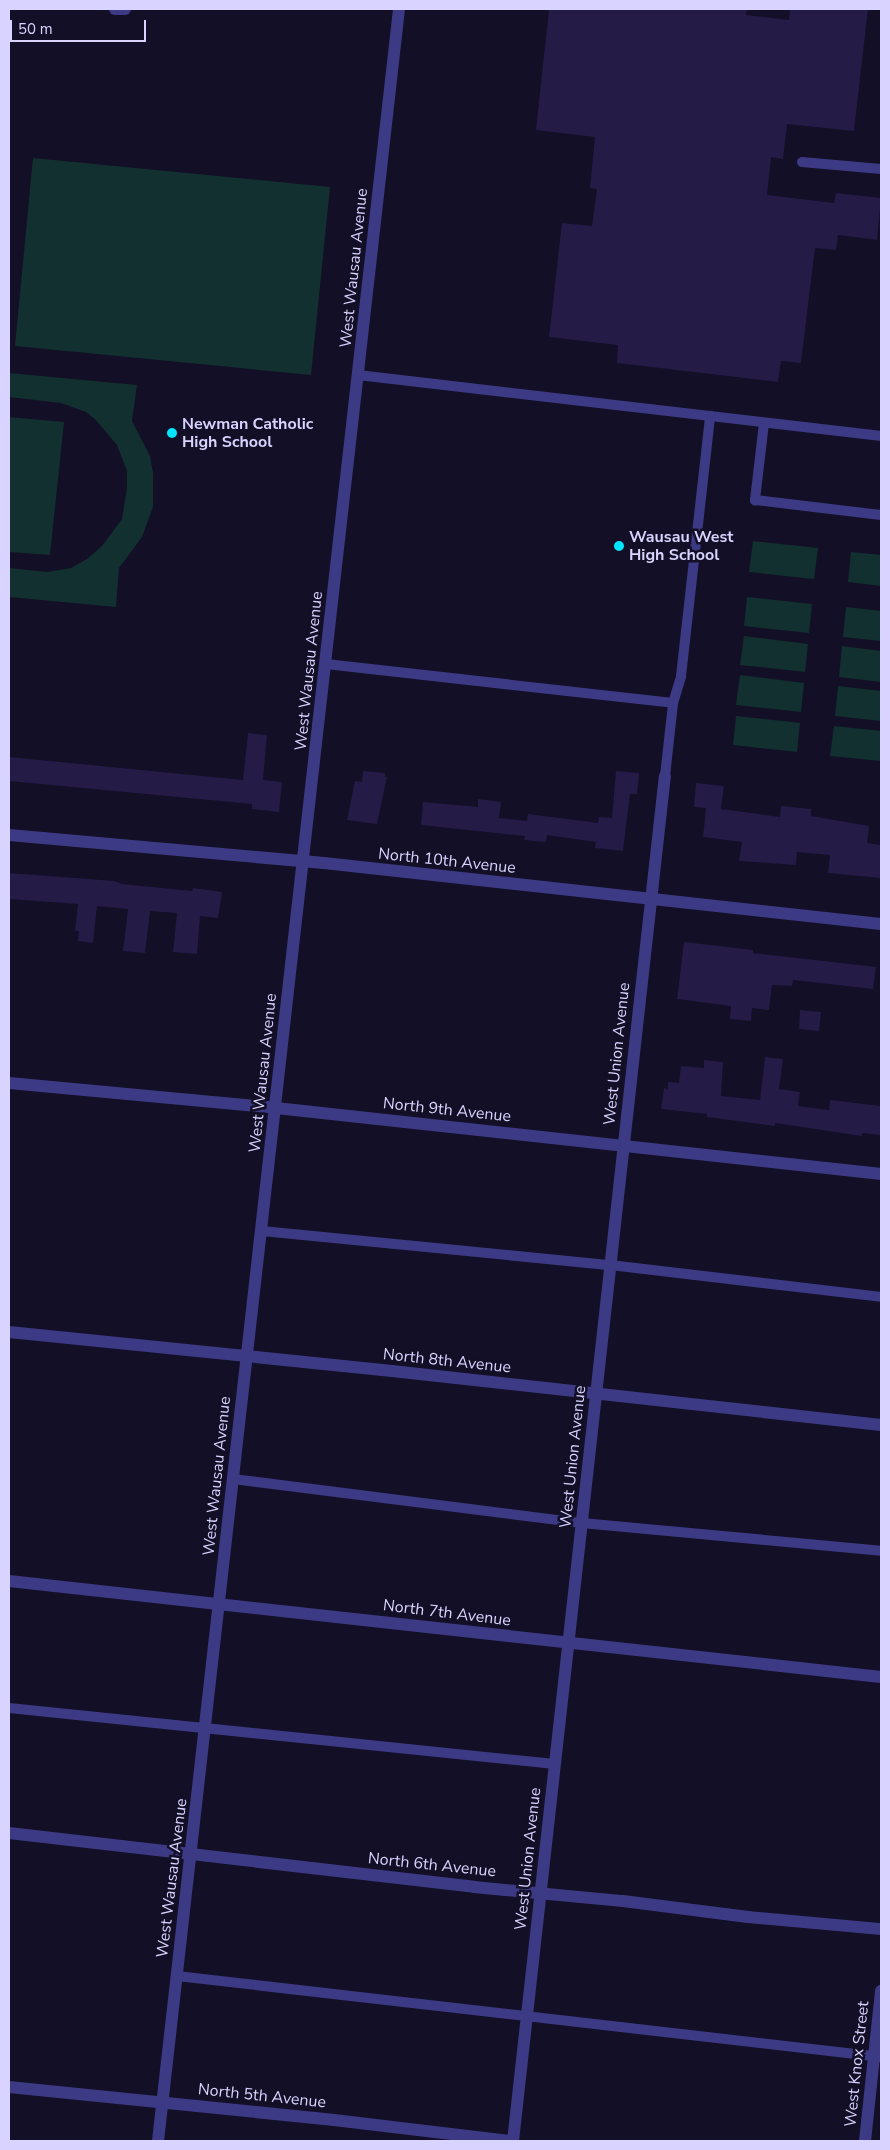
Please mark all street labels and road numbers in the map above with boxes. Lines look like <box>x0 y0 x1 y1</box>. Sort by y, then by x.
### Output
street label: West Wausau Avenue <box>336 187 372 349</box>
street label: West Wausau Avenue <box>291 590 327 752</box>
street label: North 10th Avenue <box>377 844 517 878</box>
street label: West Union Avenue <box>600 982 634 1126</box>
street label: West Wausau Avenue <box>245 992 281 1154</box>
street label: North 9th Avenue <box>382 1094 512 1126</box>
street label: North 8th Avenue <box>382 1345 512 1377</box>
street label: West Union Avenue <box>556 1385 590 1529</box>
street label: West Wausau Avenue <box>199 1395 235 1557</box>
street label: North 7th Avenue <box>382 1596 512 1630</box>
street label: West Union Avenue <box>511 1787 545 1931</box>
street label: West Wausau Avenue <box>153 1797 191 1959</box>
street label: North 6th Avenue <box>367 1849 497 1881</box>
street label: West Knox Street <box>841 2000 873 2128</box>
street label: North 5th Avenue <box>197 2080 327 2112</box>

